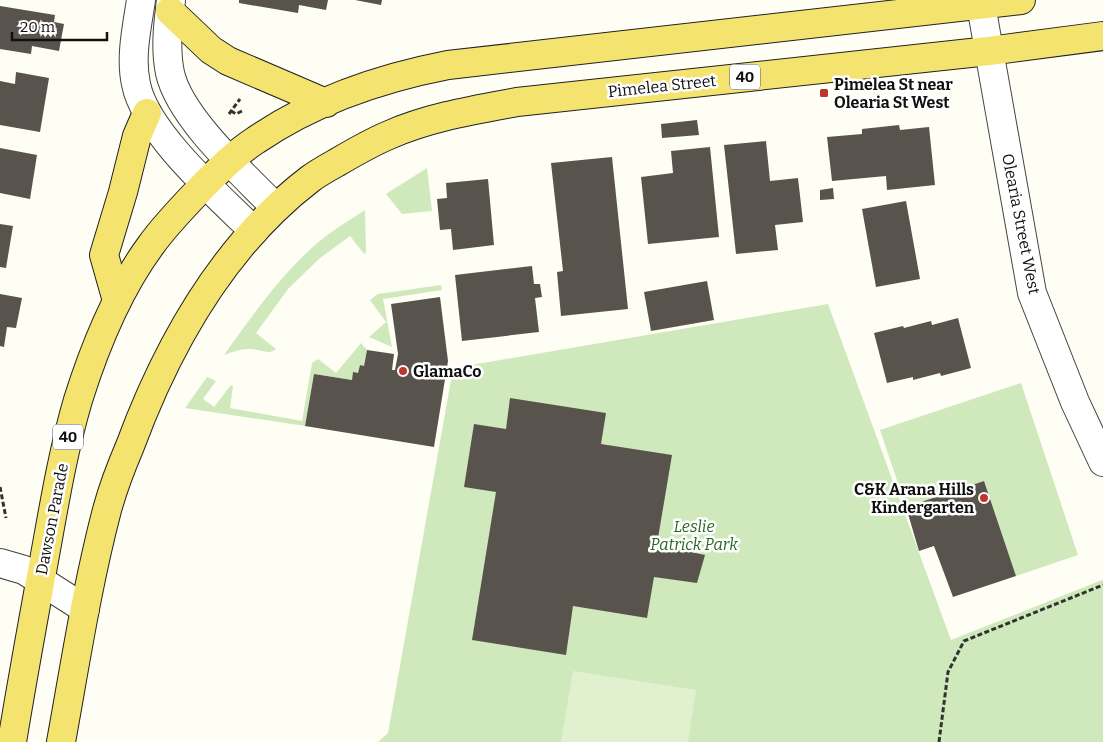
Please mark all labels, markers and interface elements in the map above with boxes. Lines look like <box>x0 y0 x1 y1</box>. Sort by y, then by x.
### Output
scale bar <box>12 10 108 42</box>
text: 20 m <box>20 18 56 36</box>
road number: 40 <box>730 64 760 90</box>
street label: Pimelea Street <box>607 71 717 101</box>
place label: Pimelea St near Olearia St West <box>834 75 953 112</box>
marker: Pimelea St near Olearia St West <box>818 87 830 99</box>
street label: Olearia Street West <box>998 152 1044 296</box>
place label: GlamaCo <box>413 362 481 381</box>
marker: GlamaCo <box>397 365 409 377</box>
road number: 40 <box>53 424 83 450</box>
street label: Dawson Parade <box>32 461 72 577</box>
place label: C&K Arana Hills Kindergarten <box>854 480 975 517</box>
marker: C&K Arana Hills Kindergarten <box>978 492 990 504</box>
park label: Leslie Patrick Park <box>650 517 738 554</box>

